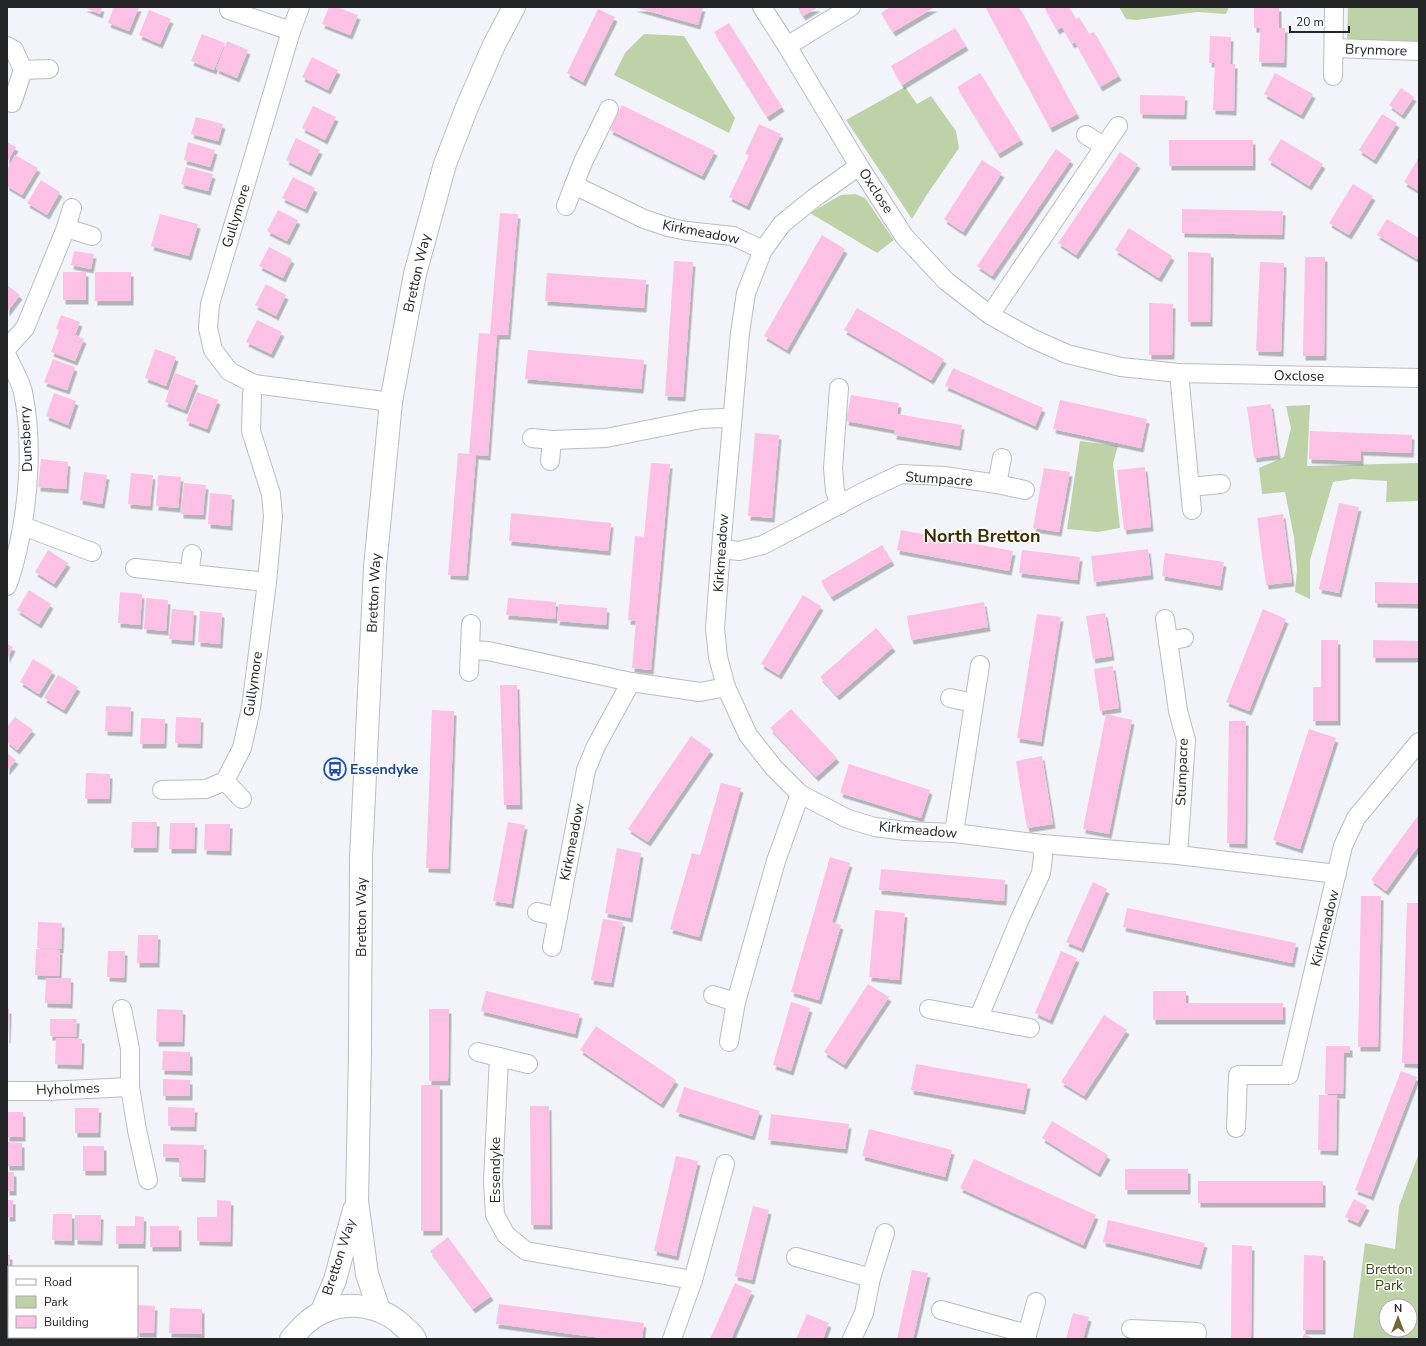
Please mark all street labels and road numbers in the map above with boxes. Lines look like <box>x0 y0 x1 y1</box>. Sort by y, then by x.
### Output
street label: Brynmore <box>1345 39 1407 61</box>
street label: Oxclose <box>854 165 898 217</box>
street label: Gullymore <box>217 182 255 250</box>
street label: Kirkmeadow <box>661 215 742 249</box>
street label: Bretton Way <box>399 231 435 314</box>
street label: Oxclose <box>1274 366 1324 386</box>
street label: Dunsberry <box>15 405 37 473</box>
street label: Stumpacre <box>905 467 973 491</box>
street label: Kirkmeadow <box>709 513 733 593</box>
street label: Bretton Way <box>362 552 386 633</box>
street label: Gullymore <box>239 650 267 718</box>
street label: Stumpacre <box>1171 738 1193 806</box>
street label: Kirkmeadow <box>555 801 589 882</box>
street label: Kirkmeadow <box>878 817 958 843</box>
street label: Bretton Way <box>352 876 371 957</box>
street label: Kirkmeadow <box>1306 887 1344 968</box>
street label: Hyholmes <box>36 1078 101 1100</box>
street label: Essendyke <box>486 1137 505 1203</box>
street label: Bretton Way <box>318 1215 361 1298</box>

